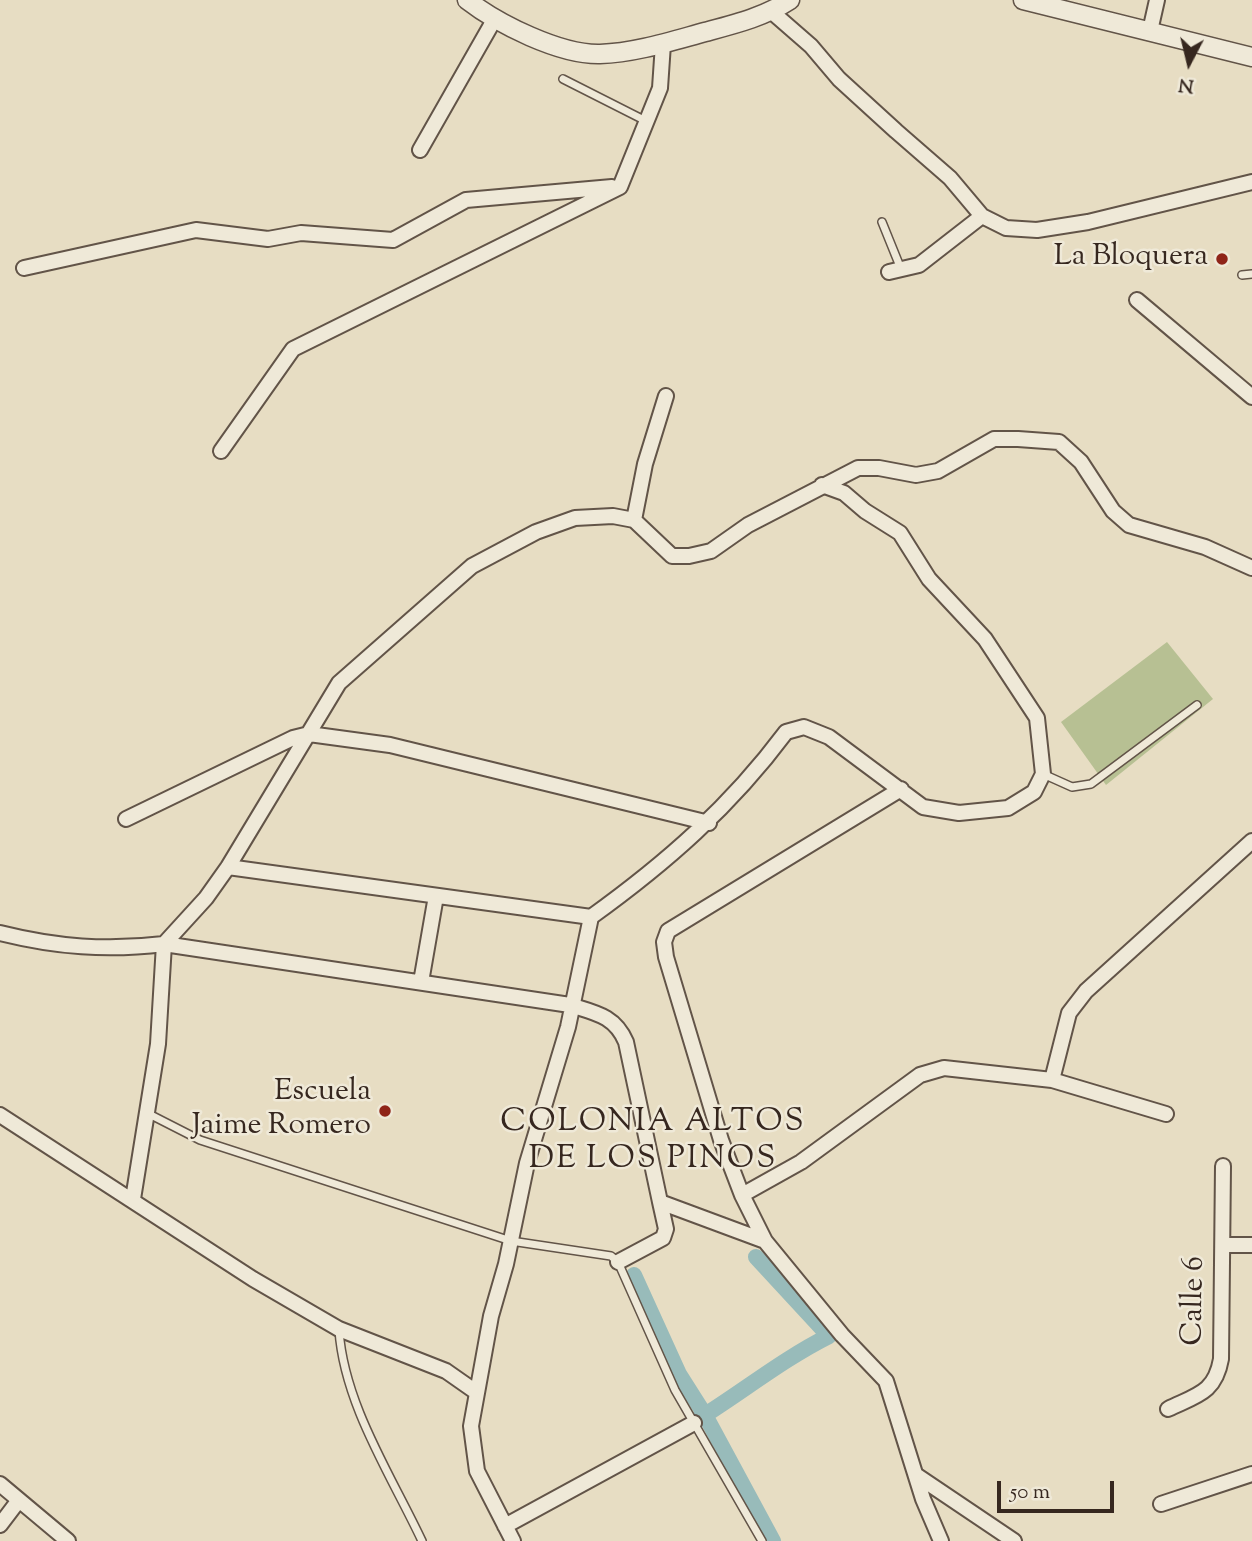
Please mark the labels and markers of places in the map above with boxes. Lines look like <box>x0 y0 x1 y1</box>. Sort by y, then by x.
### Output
place label: La Bloquera <box>1054 241 1208 277</box>
marker: La Bloquera <box>1214 251 1230 267</box>
place label: Escuela Jaime Romero <box>192 1076 371 1146</box>
marker: Escuela Jaime Romero <box>377 1103 393 1119</box>

